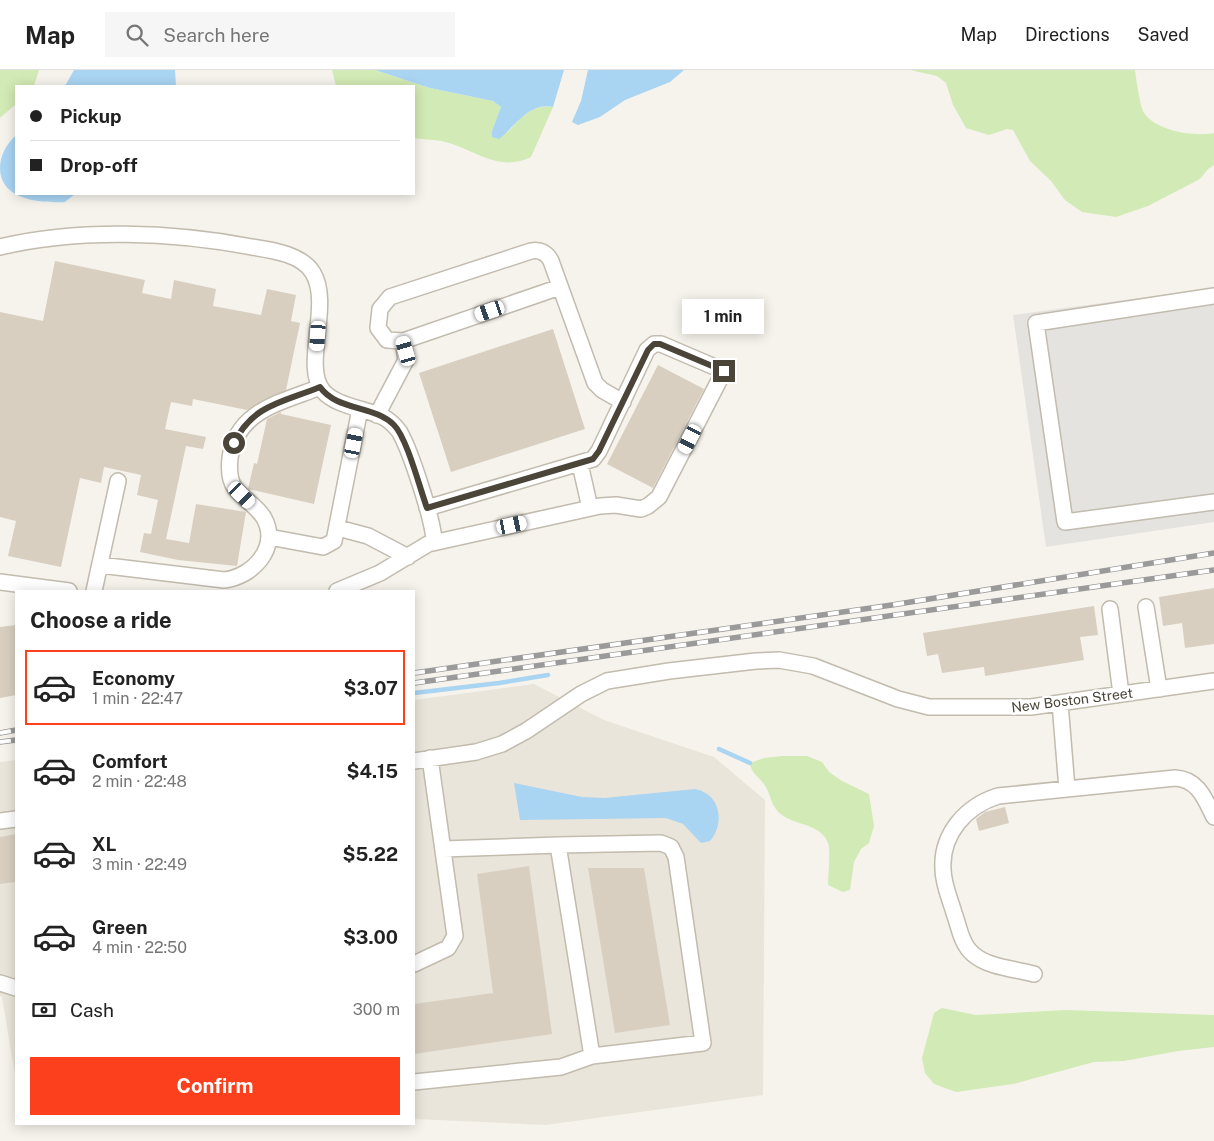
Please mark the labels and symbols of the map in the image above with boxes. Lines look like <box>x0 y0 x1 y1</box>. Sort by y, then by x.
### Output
callout: 1 min <box>683 298 765 334</box>
car <box>473 299 506 323</box>
car <box>309 321 326 351</box>
car <box>394 335 417 367</box>
route end <box>713 360 735 382</box>
car <box>676 422 703 456</box>
car <box>343 427 364 459</box>
route start <box>223 432 245 454</box>
car <box>226 479 257 511</box>
car <box>495 515 528 535</box>
street label: New Boston Street <box>1010 685 1134 715</box>

